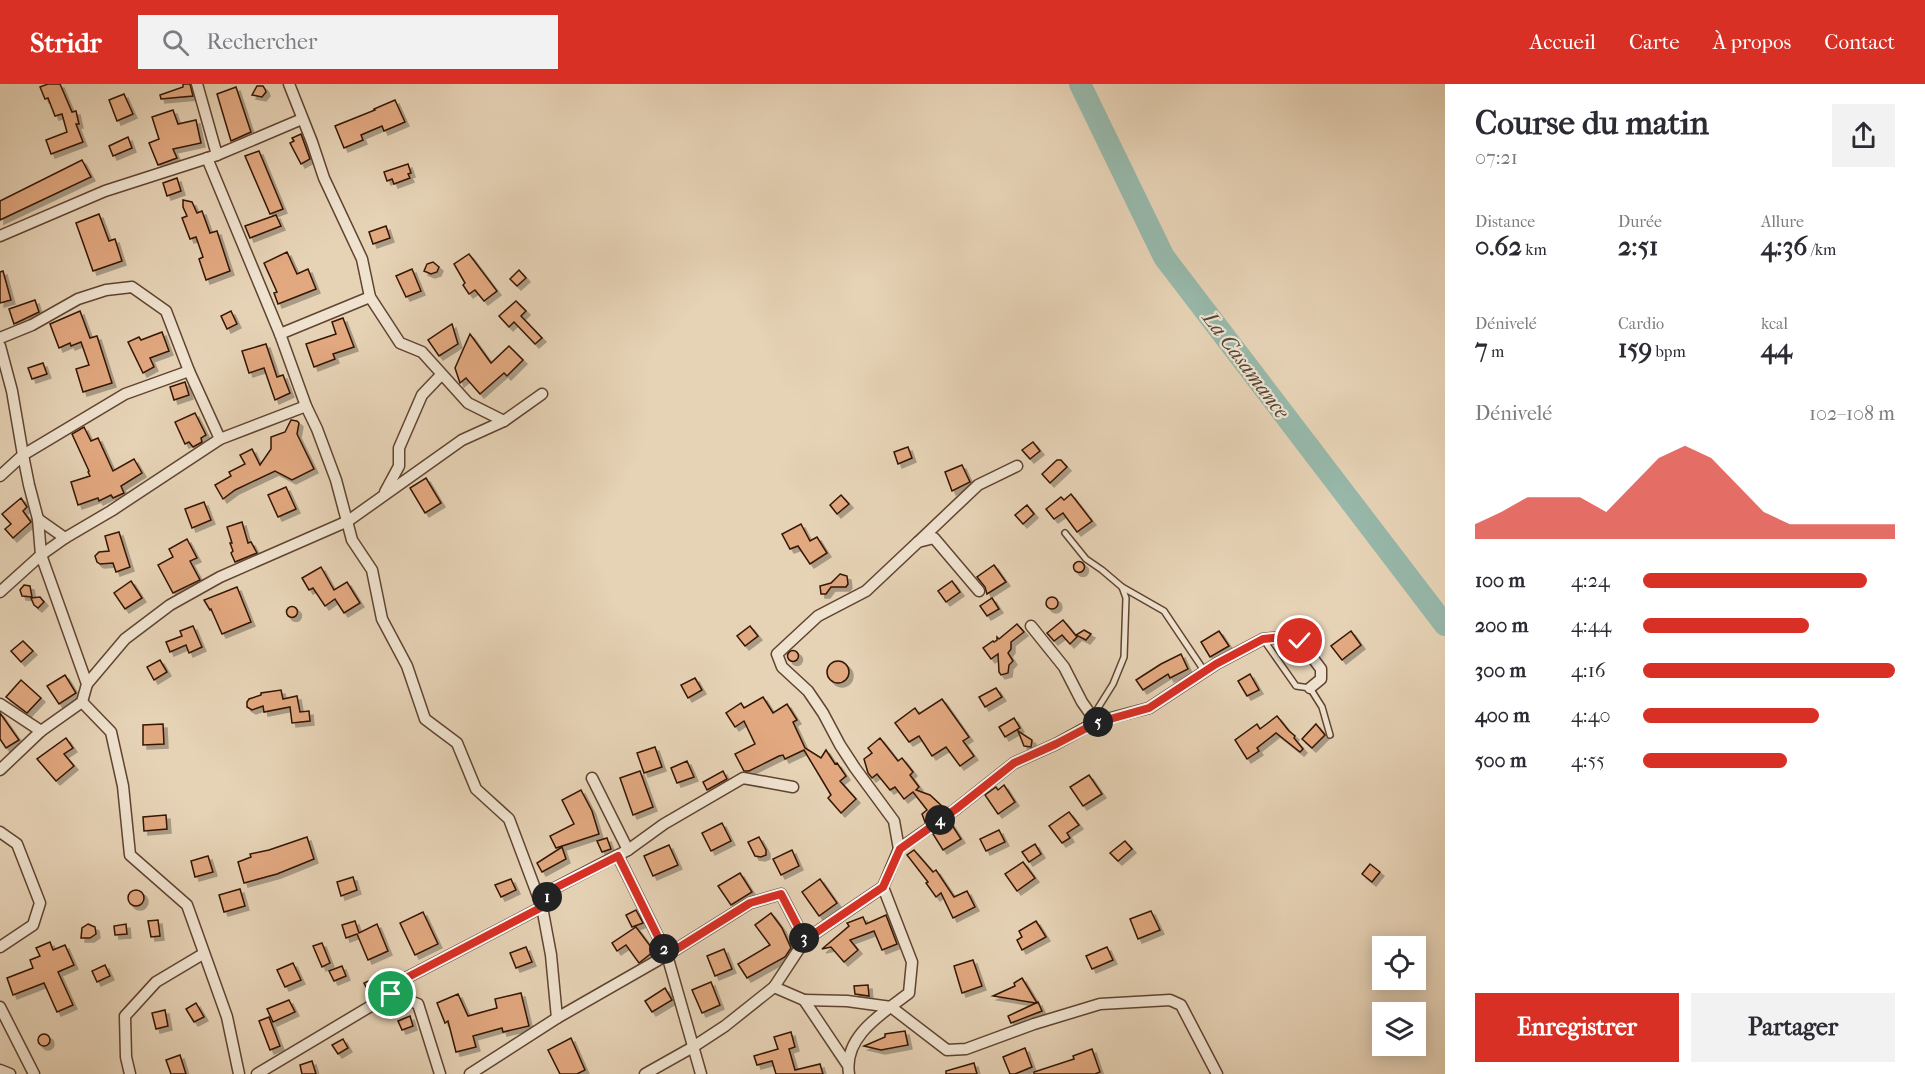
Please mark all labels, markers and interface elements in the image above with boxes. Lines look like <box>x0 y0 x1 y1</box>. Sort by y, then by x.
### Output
search box <box>138 15 558 69</box>
text: Stridr <box>30 26 102 59</box>
icon: search <box>159 26 192 59</box>
text: Rechercher <box>207 29 317 55</box>
text: Accueil <box>1530 30 1596 54</box>
text: Carte <box>1629 30 1680 54</box>
text: À propos <box>1713 30 1791 54</box>
text: Contact <box>1824 30 1895 54</box>
text: Course du matin <box>1475 104 1709 143</box>
button: share <box>1832 104 1895 167</box>
text: 07:21 <box>1475 146 1518 169</box>
text: Distance <box>1475 212 1535 231</box>
text: Durée <box>1618 212 1662 231</box>
text: Allure <box>1761 212 1804 231</box>
text: 0.62 <box>1475 231 1522 262</box>
text: 2:51 <box>1618 231 1658 262</box>
text: 4:36 <box>1761 231 1807 262</box>
text: km <box>1522 240 1547 259</box>
text: /km <box>1807 240 1836 259</box>
water label: La Casamance <box>1197 305 1294 424</box>
text: Dénivelé <box>1475 314 1537 333</box>
text: Cardio <box>1618 314 1664 333</box>
text: kcal <box>1761 314 1788 333</box>
text: 7 <box>1475 333 1488 364</box>
text: 159 <box>1618 333 1652 364</box>
text: 44 <box>1761 333 1792 364</box>
text: m <box>1488 342 1504 361</box>
text: bpm <box>1652 342 1686 361</box>
text: Dénivelé <box>1475 402 1552 425</box>
text: 102–108 m <box>1809 402 1895 425</box>
text: 100 m <box>1475 569 1525 592</box>
text: 4:24 <box>1571 569 1610 592</box>
text: 200 m <box>1475 614 1528 637</box>
text: 4:44 <box>1571 614 1611 637</box>
pin <box>1274 615 1325 666</box>
icon: check <box>1283 624 1316 657</box>
text: 300 m <box>1475 659 1526 682</box>
text: 4:16 <box>1571 659 1606 682</box>
text: 400 m <box>1475 704 1530 727</box>
text: 4:40 <box>1571 704 1611 727</box>
pin: 5 <box>1083 707 1113 737</box>
text: 5 <box>1095 712 1101 731</box>
text: 500 m <box>1475 749 1527 772</box>
text: 4:55 <box>1571 749 1605 772</box>
pin: 4 <box>925 805 955 835</box>
text: 4 <box>935 810 945 829</box>
pin: 1 <box>532 882 562 912</box>
text: 1 <box>544 887 550 906</box>
pin: 3 <box>789 923 819 953</box>
text: 3 <box>801 928 807 947</box>
pin: 2 <box>649 934 679 964</box>
map controls <box>1372 936 1426 1056</box>
button: locate <box>1372 936 1426 990</box>
text: 2 <box>660 939 668 958</box>
pin <box>365 968 416 1019</box>
icon: arrive <box>374 977 407 1010</box>
button: Enregistrer <box>1475 993 1679 1062</box>
button: Partager <box>1691 993 1895 1062</box>
button: layers <box>1372 1002 1426 1056</box>

